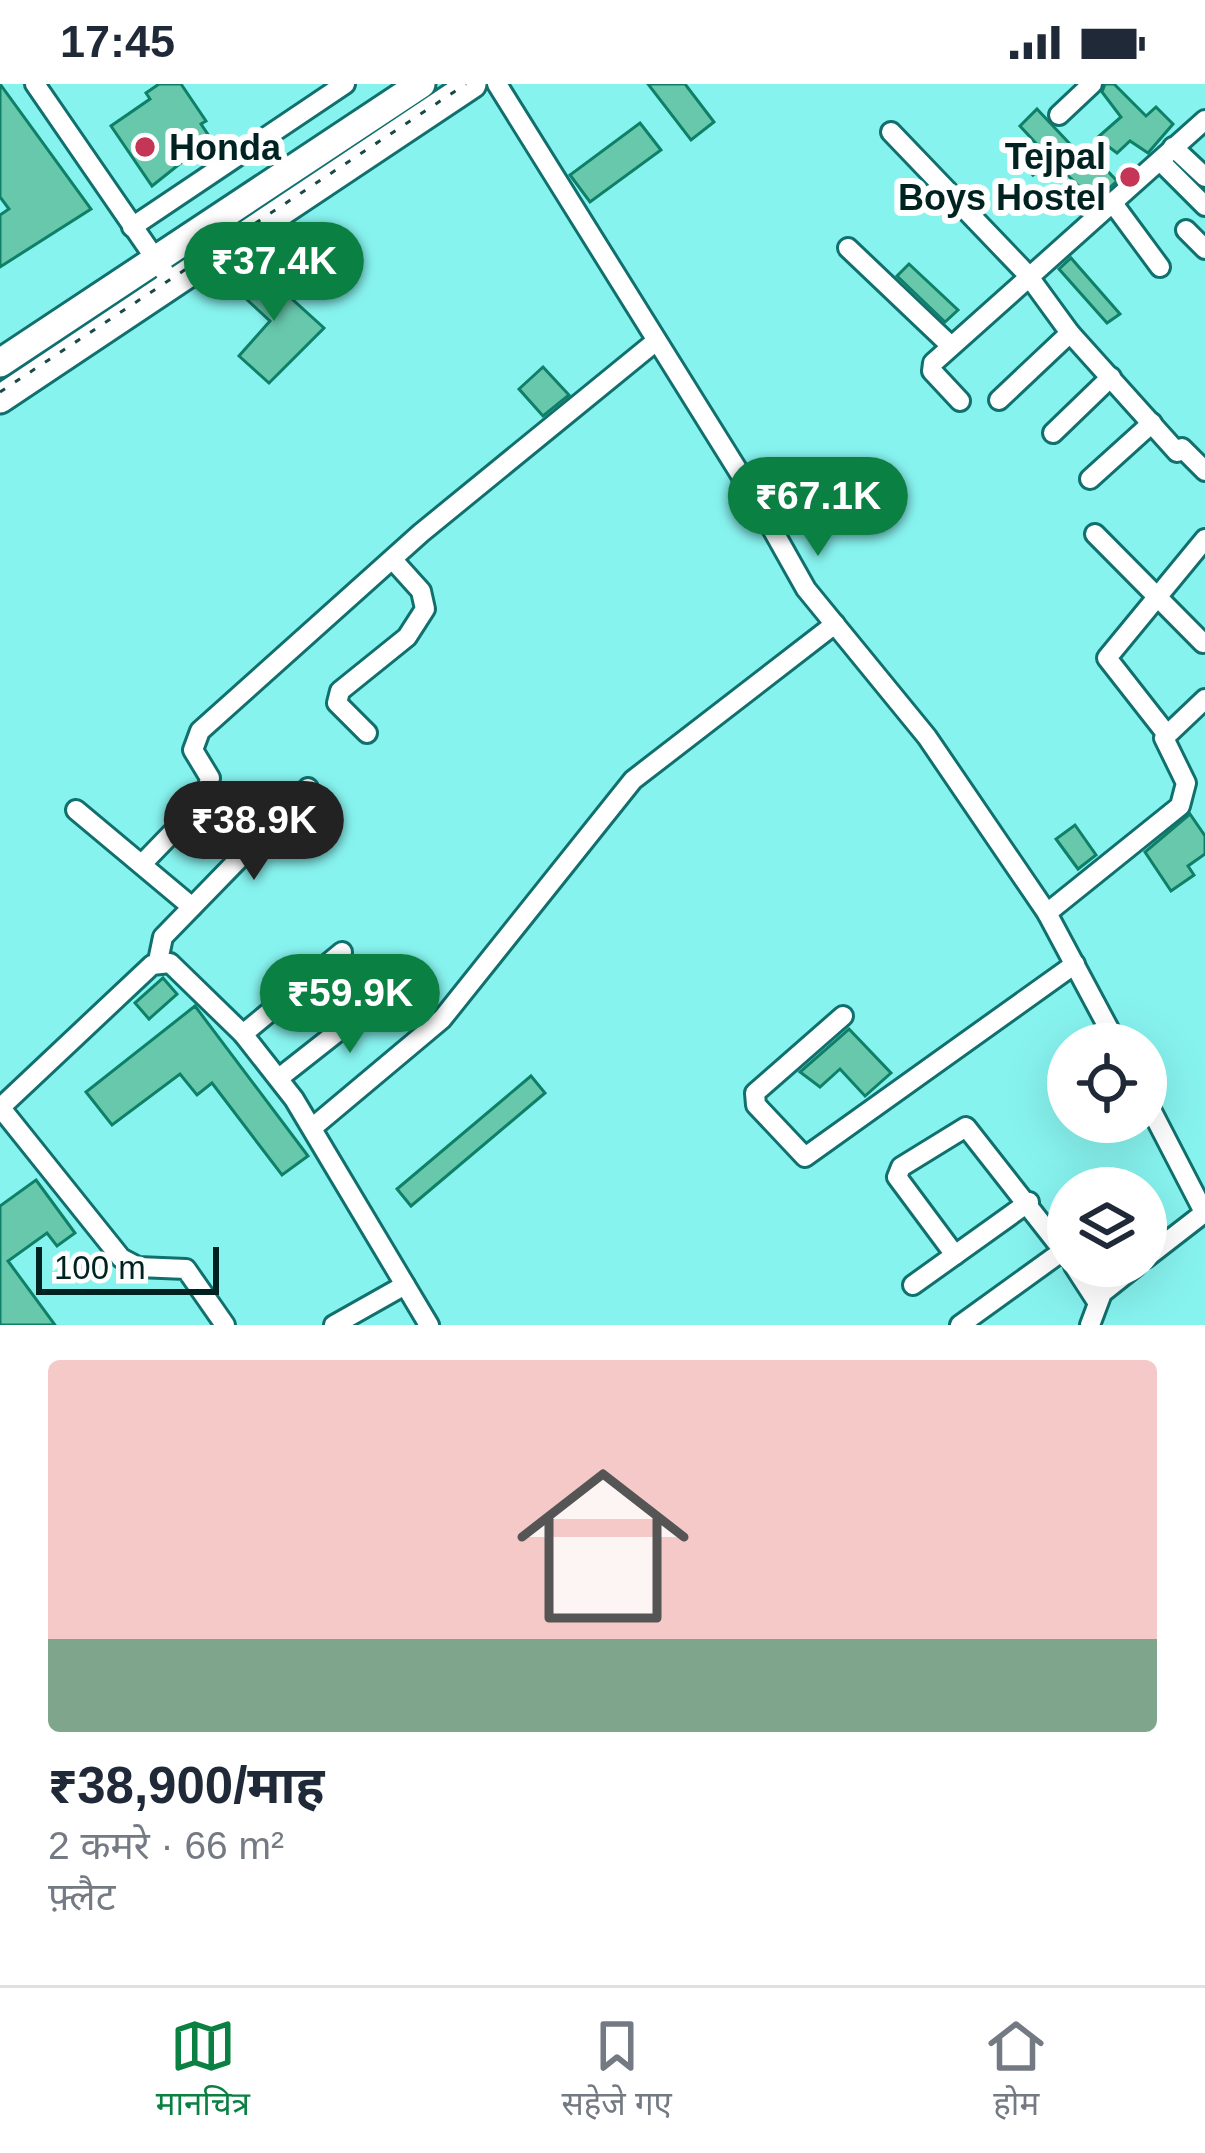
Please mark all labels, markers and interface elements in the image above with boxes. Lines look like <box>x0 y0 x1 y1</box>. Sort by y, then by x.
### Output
text: 17:45 <box>60 16 175 67</box>
place label: Honda <box>169 127 282 168</box>
marker: Honda <box>132 134 158 160</box>
place label: Tejpal Boys Hostel <box>898 136 1106 218</box>
marker: Tejpal Boys Hostel <box>1117 164 1143 190</box>
pin: ₹37.4K <box>176 222 372 324</box>
text: ₹37.4K <box>211 239 337 282</box>
pin: ₹67.1K <box>720 457 916 559</box>
text: ₹67.1K <box>755 474 881 517</box>
pin: ₹38.9K <box>156 781 352 883</box>
text: ₹38.9K <box>191 798 317 841</box>
pin: ₹59.9K <box>252 954 448 1056</box>
text: ₹59.9K <box>287 971 413 1014</box>
map controls <box>1047 1023 1167 1287</box>
button: locate <box>1047 1023 1167 1143</box>
button: layers <box>1047 1167 1167 1287</box>
scale bar <box>36 1241 219 1294</box>
text: 100 m <box>54 1249 146 1286</box>
icon: home <box>495 1438 711 1654</box>
text: ₹38,900/माह <box>48 1757 324 1814</box>
text: 2 कमरे · 66 m² <box>48 1824 284 1867</box>
text: फ़्लैट <box>48 1875 115 1918</box>
tab: मानचित्र <box>156 2013 250 2128</box>
tab: सहेजे गए <box>561 2013 672 2128</box>
tab: होम <box>983 2013 1049 2128</box>

